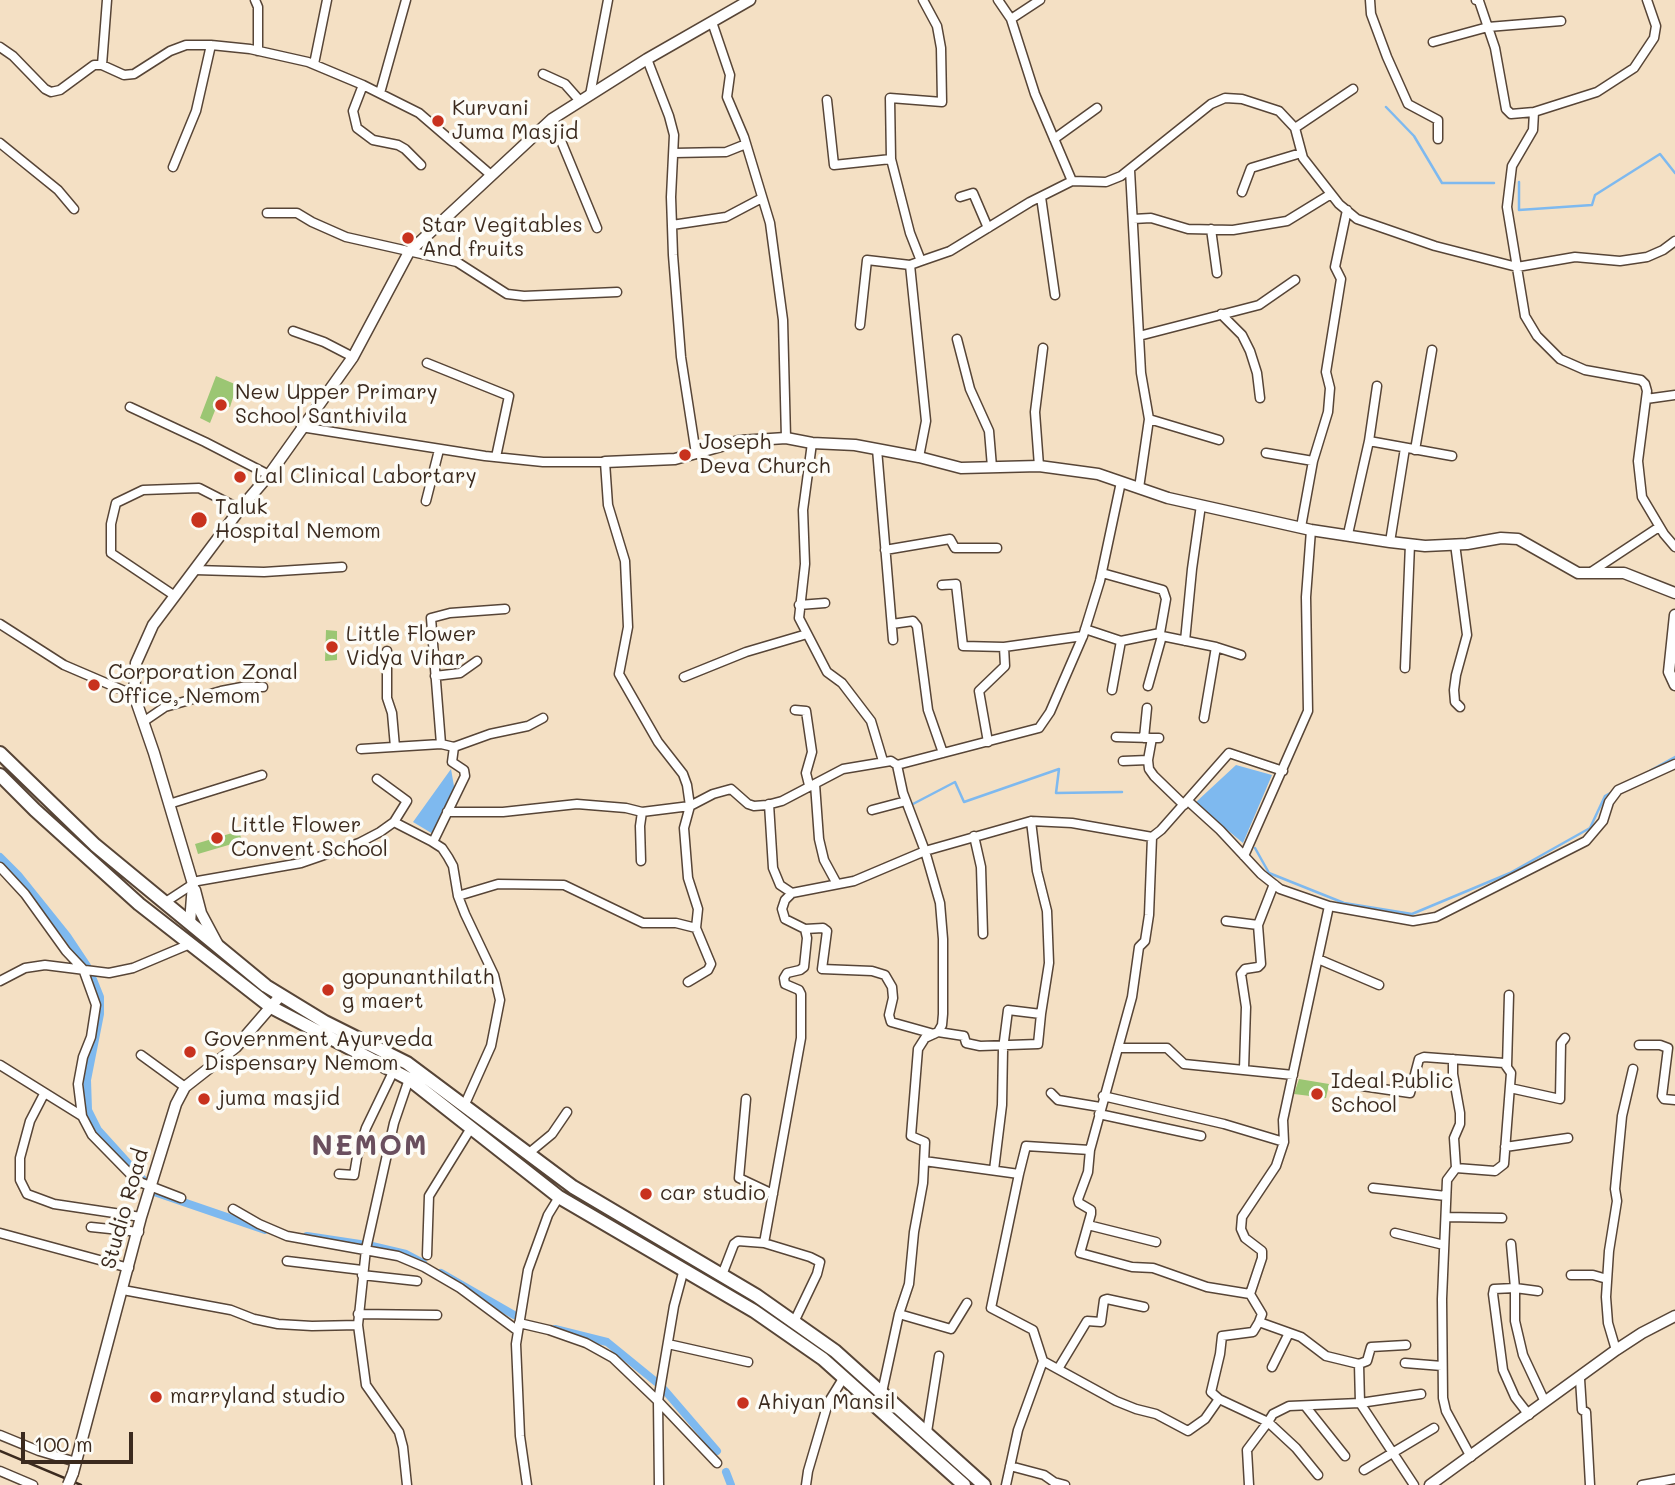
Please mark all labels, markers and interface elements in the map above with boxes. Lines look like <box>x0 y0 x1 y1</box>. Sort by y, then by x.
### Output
place label: Kurvani Juma Masjid <box>452 96 578 146</box>
marker: Kurvani Juma Masjid <box>430 113 446 129</box>
place label: Star Vegitables And fruits <box>422 213 583 263</box>
marker: Star Vegitables And fruits <box>400 230 416 246</box>
place label: New Upper Primary School Santhivila <box>235 380 438 430</box>
marker: New Upper Primary School Santhivila <box>213 397 229 413</box>
place label: Joseph Deva Church <box>699 430 830 480</box>
marker: Joseph Deva Church <box>677 447 693 463</box>
place label: Lal Clinical Labortary <box>254 464 477 490</box>
marker: Lal Clinical Labortary <box>232 469 248 485</box>
place label: Taluk Hospital Nemom <box>215 495 381 545</box>
marker: Taluk Hospital Nemom <box>189 510 209 530</box>
place label: Little Flower Vidya Vihar <box>346 622 476 672</box>
marker: Little Flower Vidya Vihar <box>324 639 340 655</box>
place label: Corporation Zonal Office, Nemom <box>108 660 298 710</box>
marker: Corporation Zonal Office, Nemom <box>86 677 102 693</box>
place label: Little Flower Convent School <box>231 813 388 863</box>
marker: Little Flower Convent School <box>209 830 225 846</box>
place label: gopunanthilath g maert <box>342 965 494 1015</box>
marker: gopunanthilath g maert <box>320 982 336 998</box>
place label: Government Ayurveda Dispensary Nemom <box>204 1027 434 1077</box>
marker: Government Ayurveda Dispensary Nemom <box>182 1044 198 1060</box>
place label: Ideal Public School <box>1331 1069 1453 1119</box>
place label: juma masjid <box>218 1086 340 1112</box>
marker: Ideal Public School <box>1309 1086 1325 1102</box>
marker: juma masjid <box>196 1091 212 1107</box>
district label: NEMOM <box>312 1129 428 1163</box>
street label: Studio Road <box>96 1146 154 1272</box>
place label: car studio <box>660 1181 766 1207</box>
marker: car studio <box>638 1186 654 1202</box>
place label: marryland studio <box>170 1384 345 1410</box>
marker: marryland studio <box>148 1389 164 1405</box>
place label: Ahiyan Mansil <box>757 1390 896 1416</box>
marker: Ahiyan Mansil <box>735 1395 751 1411</box>
scale bar <box>24 1418 136 1462</box>
text: 100 m <box>34 1430 93 1457</box>

